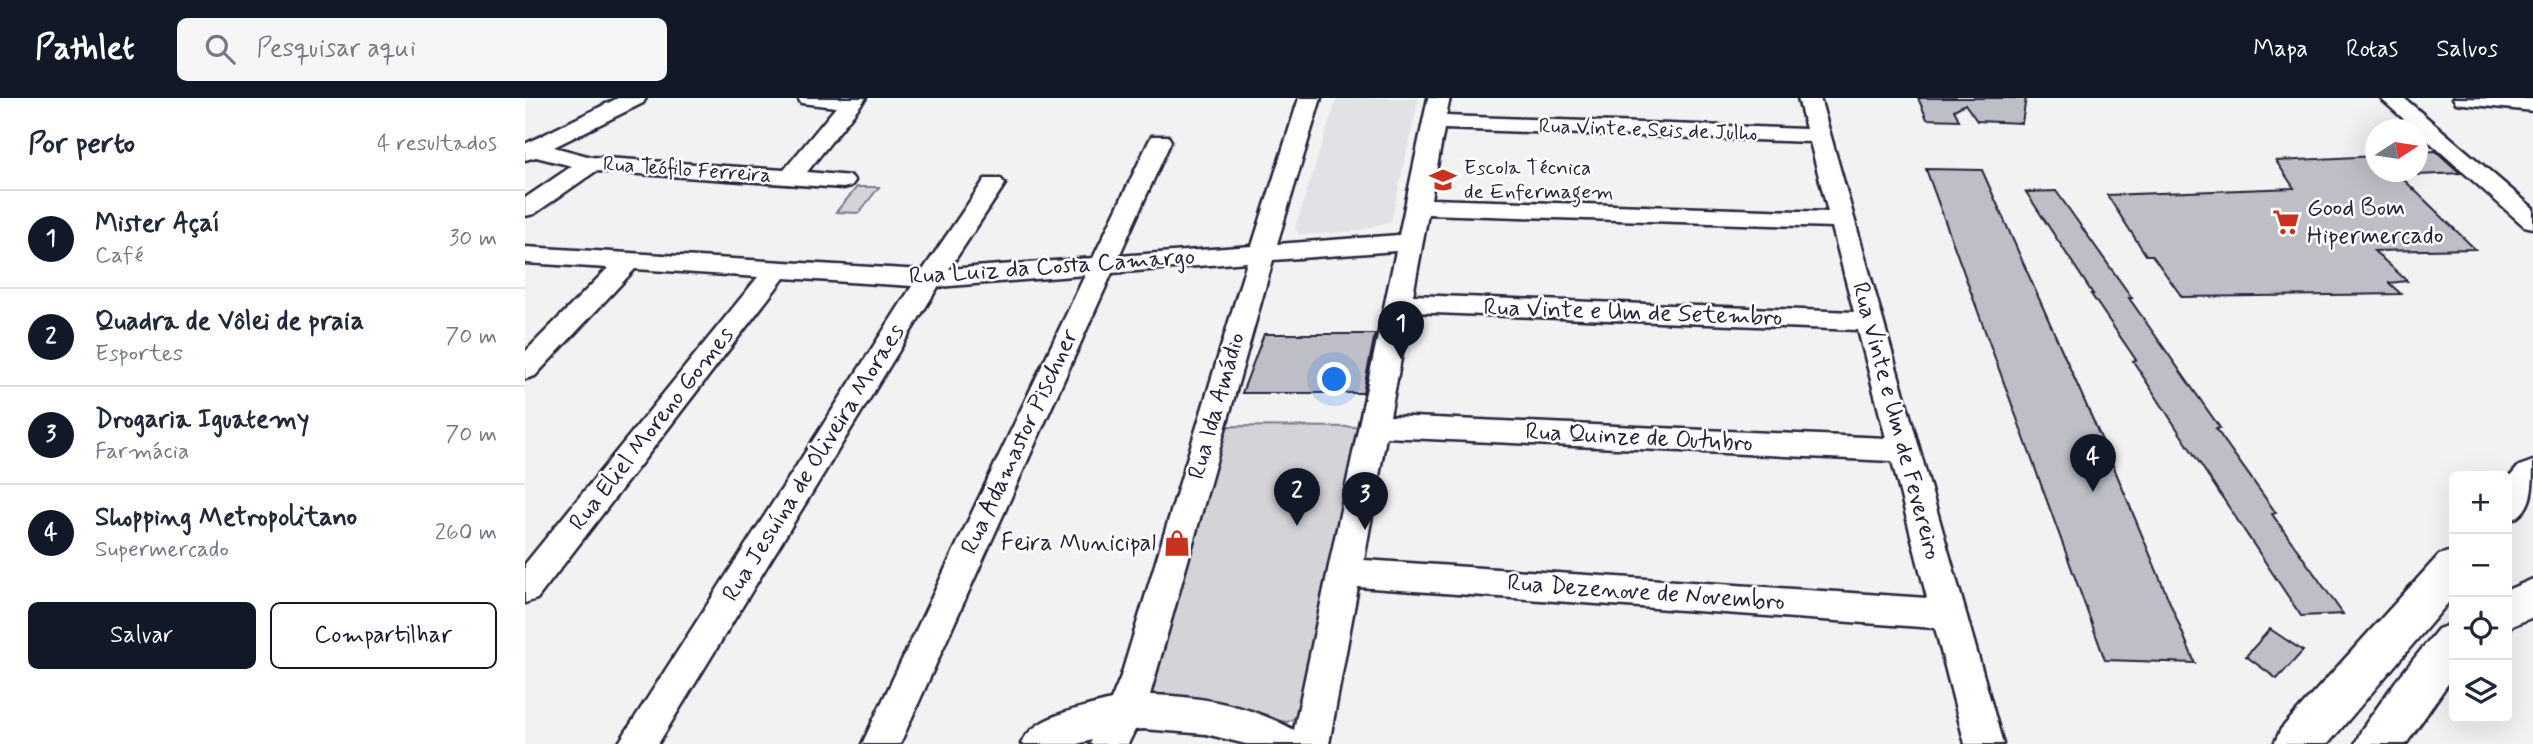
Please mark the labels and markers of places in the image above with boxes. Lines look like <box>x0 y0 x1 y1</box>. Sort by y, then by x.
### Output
place label: Escola Técnica de Enfermagem <box>1464 154 1614 208</box>
school or university icon: Escola Técnica de Enfermagem <box>1428 165 1458 195</box>
place label: Good Bom Hipermercado <box>2307 193 2444 252</box>
supermarket icon: Good Bom Hipermercado <box>2271 207 2301 237</box>
pin: 1 <box>1378 301 1424 359</box>
pin: 4 <box>2070 434 2116 492</box>
pin: 2 <box>1274 468 1320 526</box>
pin: 3 <box>1342 472 1388 530</box>
place label: Feira Municipal <box>1001 528 1156 559</box>
shop icon: Feira Municipal <box>1162 528 1192 558</box>

